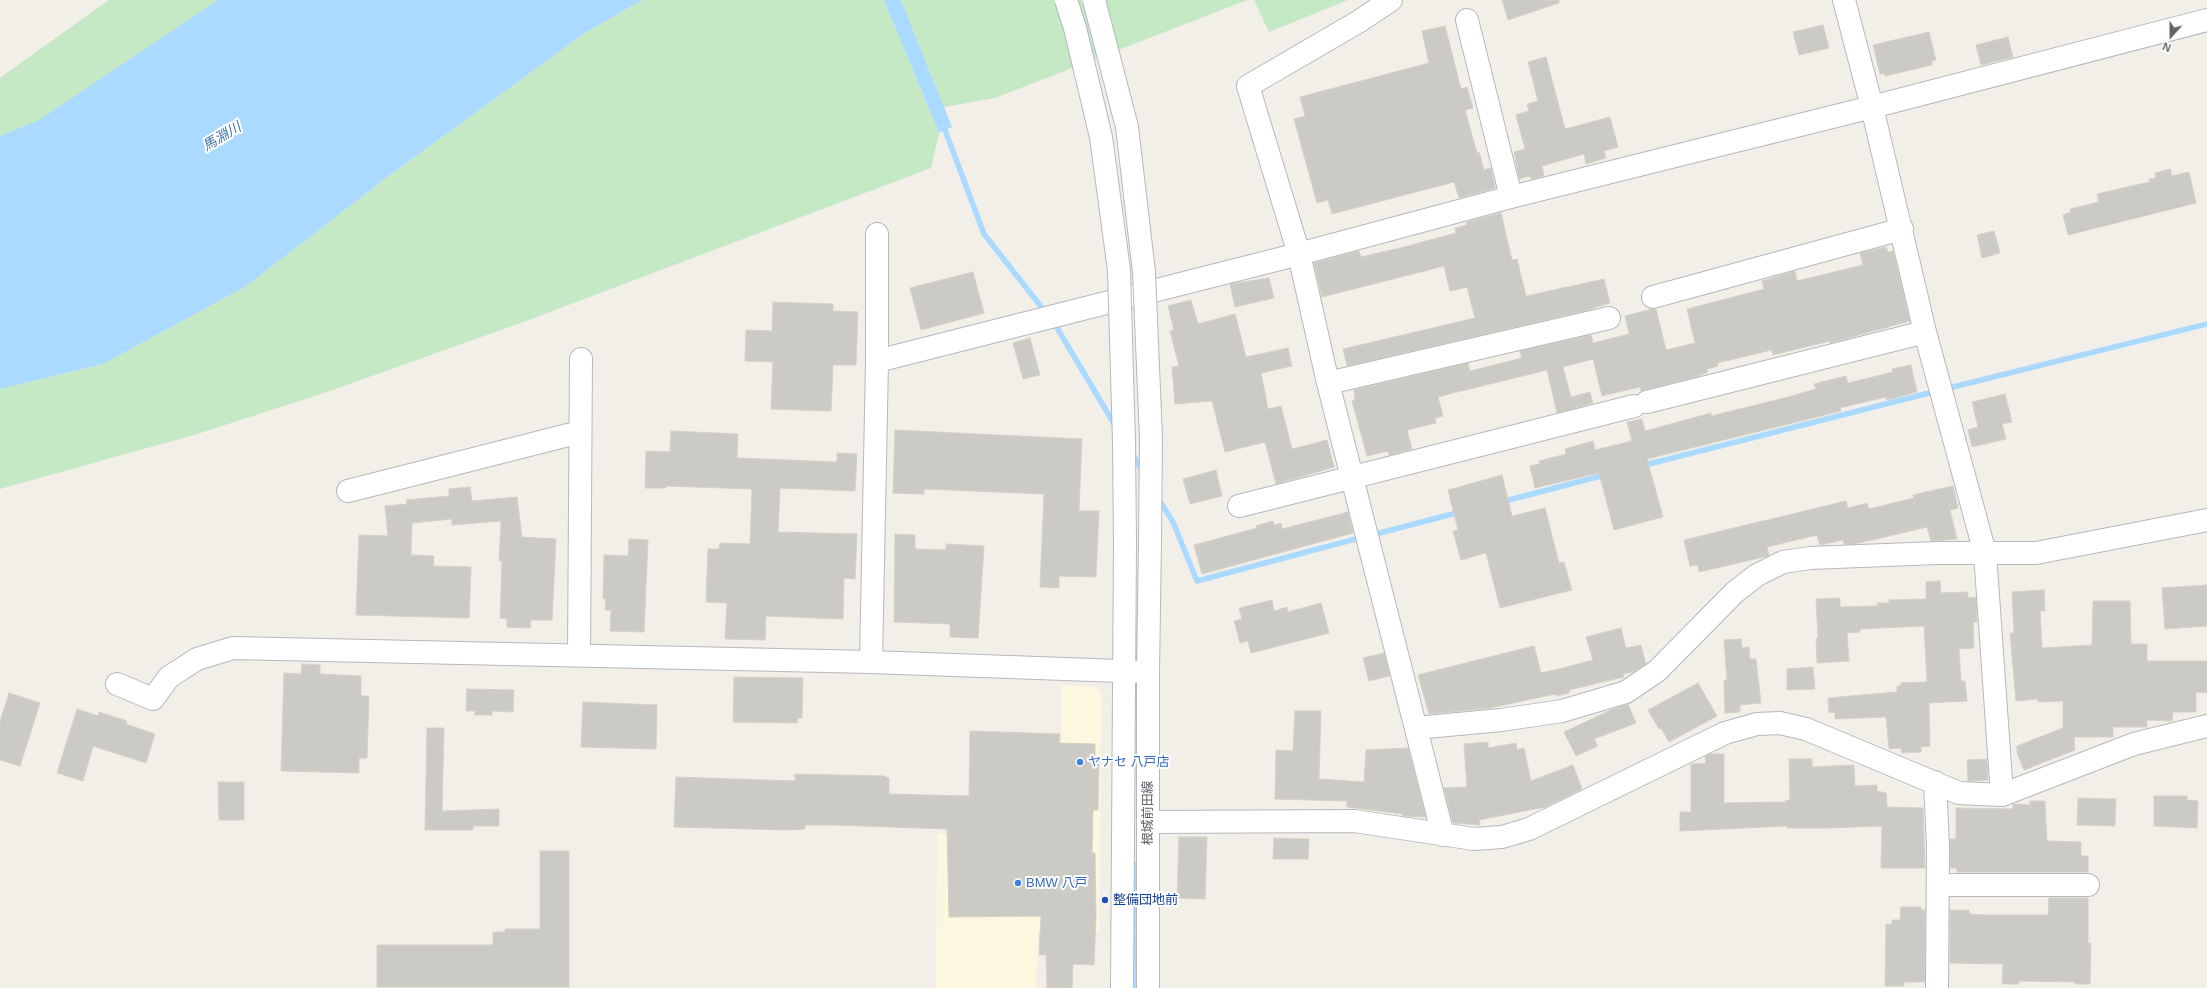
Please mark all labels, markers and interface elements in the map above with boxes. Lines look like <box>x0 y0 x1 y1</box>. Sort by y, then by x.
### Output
north arrow <box>2151 16 2191 56</box>
text: N <box>2161 40 2173 54</box>
water label: 馬淵川 <box>200 119 244 155</box>
place label: ヤナセ 八戸店 <box>1088 754 1170 770</box>
marker: ヤナセ 八戸店 <box>1075 757 1085 767</box>
street label: 根城前田線 <box>1140 781 1156 845</box>
place label: BMW 八戸 <box>1026 875 1087 891</box>
marker: BMW 八戸 <box>1013 878 1023 888</box>
place label: 整備団地前 <box>1113 892 1178 908</box>
marker: 整備団地前 <box>1100 895 1110 905</box>

